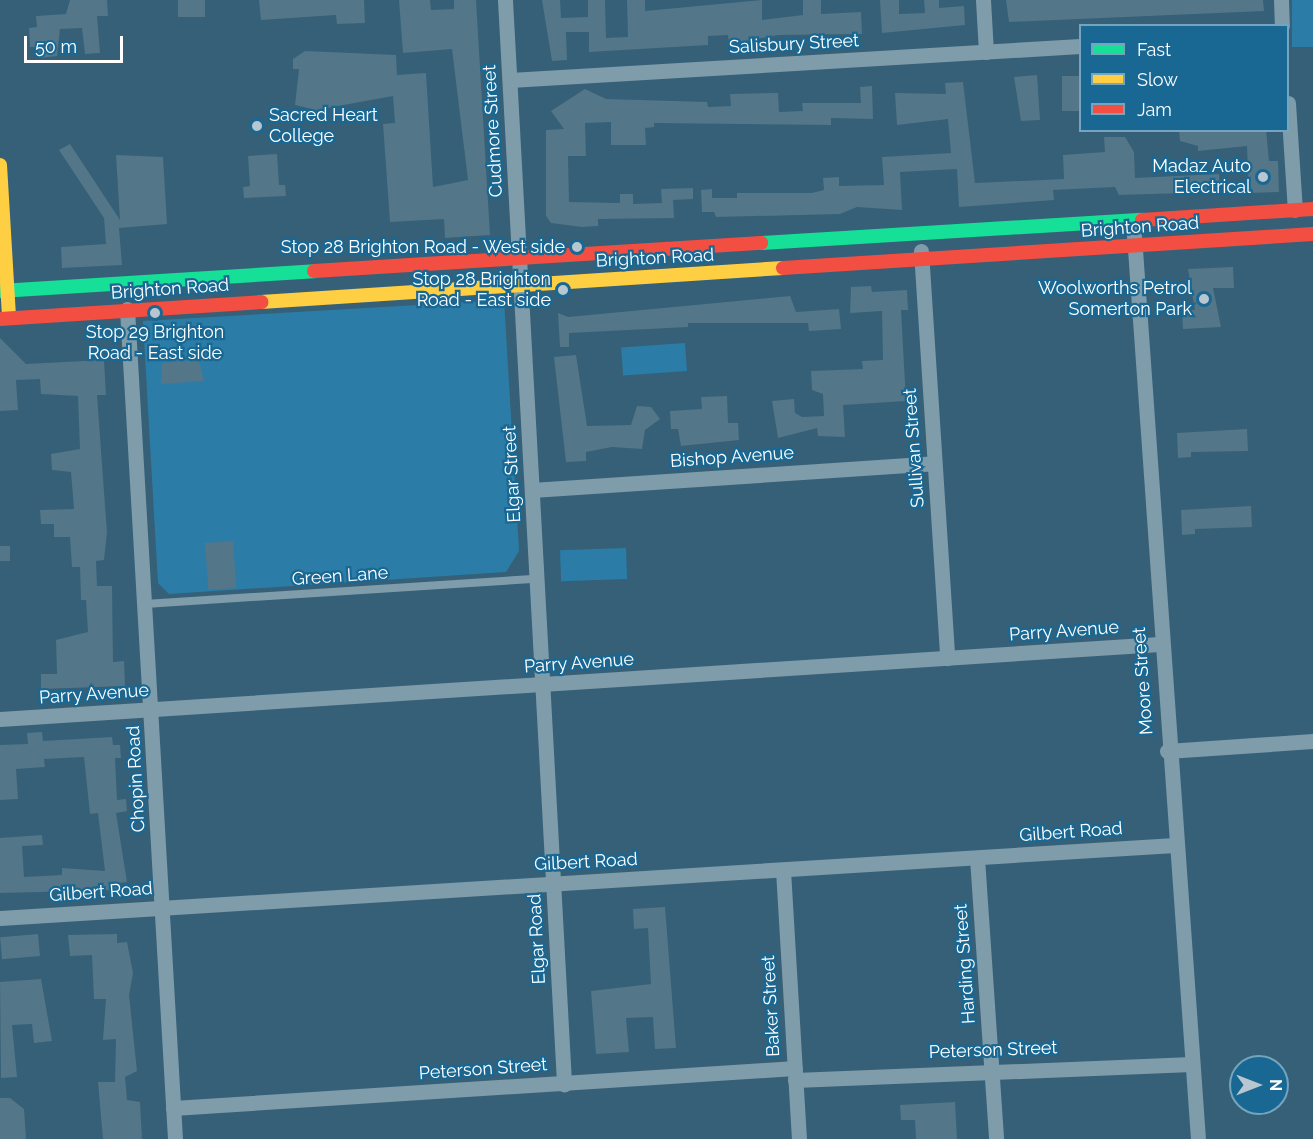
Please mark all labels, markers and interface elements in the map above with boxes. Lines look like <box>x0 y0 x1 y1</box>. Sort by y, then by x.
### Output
scale bar <box>27 24 126 62</box>
legend <box>1079 24 1289 132</box>
street label: Salisbury Street <box>728 30 860 58</box>
text: 50 m <box>35 36 77 57</box>
text: Fast <box>1137 39 1171 60</box>
street label: Cudmore Street <box>479 64 507 198</box>
text: Slow <box>1137 69 1178 90</box>
text: Jam <box>1137 99 1172 120</box>
place label: Sacred Heart College <box>269 105 378 148</box>
marker: Sacred Heart College <box>250 119 264 133</box>
place label: Madaz Auto Electrical <box>1152 156 1251 198</box>
marker: Madaz Auto Electrical <box>1256 170 1270 184</box>
street label: Brighton Road <box>1080 212 1200 242</box>
place label: Stop 28 Brighton Road - West side <box>280 236 565 258</box>
marker: Stop 28 Brighton Road - West side <box>570 240 584 254</box>
street label: Brighton Road <box>595 244 715 272</box>
place label: Stop 28 Brighton Road - East side <box>412 269 551 312</box>
street label: Brighton Road <box>110 274 230 304</box>
place label: Woolworths Petrol Somerton Park <box>1038 278 1192 320</box>
marker: Stop 28 Brighton Road - East side <box>556 283 570 297</box>
marker: Woolworths Petrol Somerton Park <box>1197 292 1211 306</box>
marker: Stop 29 Brighton Road - East side <box>148 306 162 320</box>
place label: Stop 29 Brighton Road - East side <box>86 322 224 364</box>
street label: Sullivan Street <box>899 388 929 508</box>
street label: Elgar Street <box>499 425 525 523</box>
street label: Bishop Avenue <box>669 442 795 472</box>
street label: Green Lane <box>291 562 389 590</box>
street label: Parry Avenue <box>1008 616 1120 646</box>
street label: Moore Street <box>1128 626 1158 736</box>
street label: Parry Avenue <box>523 648 635 678</box>
street label: Parry Avenue <box>38 679 150 709</box>
street label: Chopin Road <box>122 725 150 833</box>
street label: Gilbert Road <box>1019 818 1123 846</box>
street label: Gilbert Road <box>534 849 638 875</box>
street label: Gilbert Road <box>49 878 153 906</box>
street label: Elgar Road <box>524 893 550 985</box>
street label: Harding Street <box>950 903 980 1025</box>
street label: Baker Street <box>758 954 784 1058</box>
street label: Peterson Street <box>928 1037 1058 1063</box>
street label: Peterson Street <box>418 1054 548 1084</box>
north arrow <box>1229 1055 1289 1115</box>
text: N <box>1266 1079 1285 1091</box>

